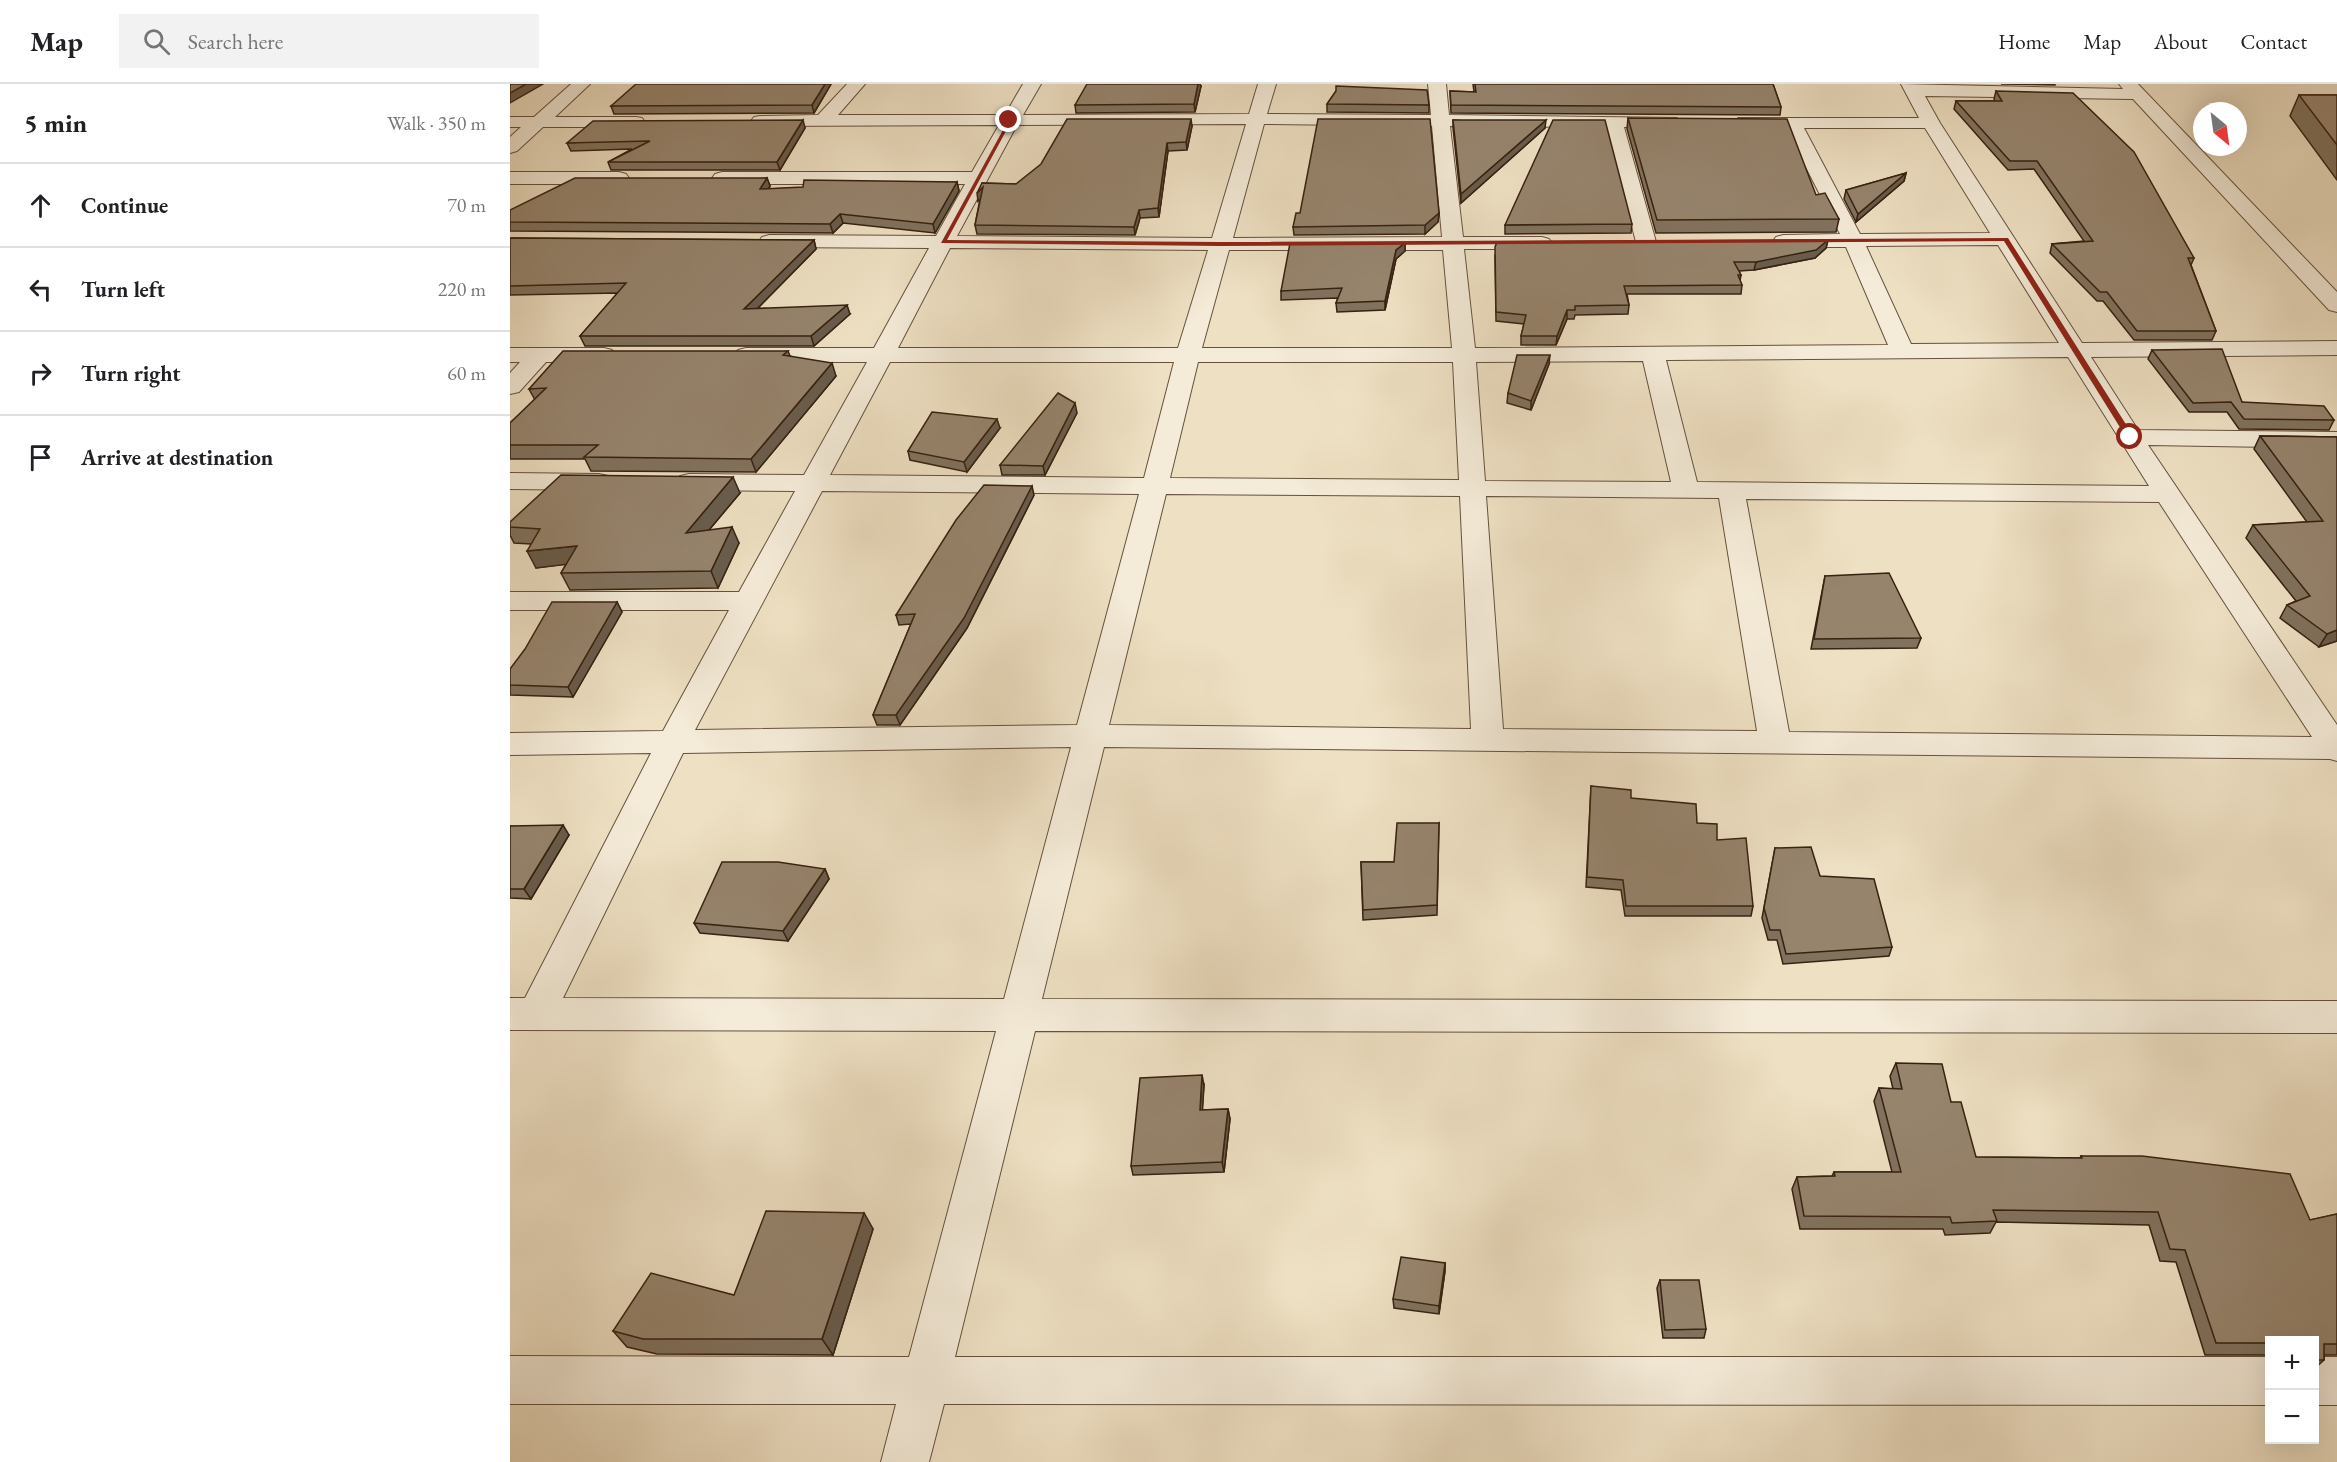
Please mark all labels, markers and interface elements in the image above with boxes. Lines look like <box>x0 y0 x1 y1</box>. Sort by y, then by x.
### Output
search box <box>119 14 539 68</box>
text: Map <box>30 23 83 59</box>
icon: search <box>140 25 173 58</box>
text: Search here <box>188 27 283 56</box>
text: Home <box>1998 28 2050 55</box>
text: Map <box>2083 28 2121 55</box>
text: About <box>2154 28 2207 55</box>
text: Contact <box>2240 28 2307 55</box>
north arrow <box>2193 102 2247 156</box>
text: 5 min <box>24 106 87 140</box>
route end <box>995 106 1021 132</box>
text: Walk · 350 m <box>387 110 486 136</box>
icon: ahead <box>24 189 57 222</box>
text: Continue <box>81 191 168 220</box>
text: 70 m <box>447 192 486 218</box>
icon: left <box>24 273 57 306</box>
text: Turn left <box>81 275 165 304</box>
text: 220 m <box>438 276 486 302</box>
icon: right <box>24 357 57 390</box>
text: Turn right <box>81 359 180 388</box>
text: 60 m <box>447 360 486 386</box>
route start <box>2116 423 2142 449</box>
icon: arrive <box>24 441 57 474</box>
text: Arrive at destination <box>81 443 273 472</box>
map controls <box>2265 1336 2319 1444</box>
button: + <box>2265 1336 2319 1390</box>
button: − <box>2265 1390 2319 1444</box>

